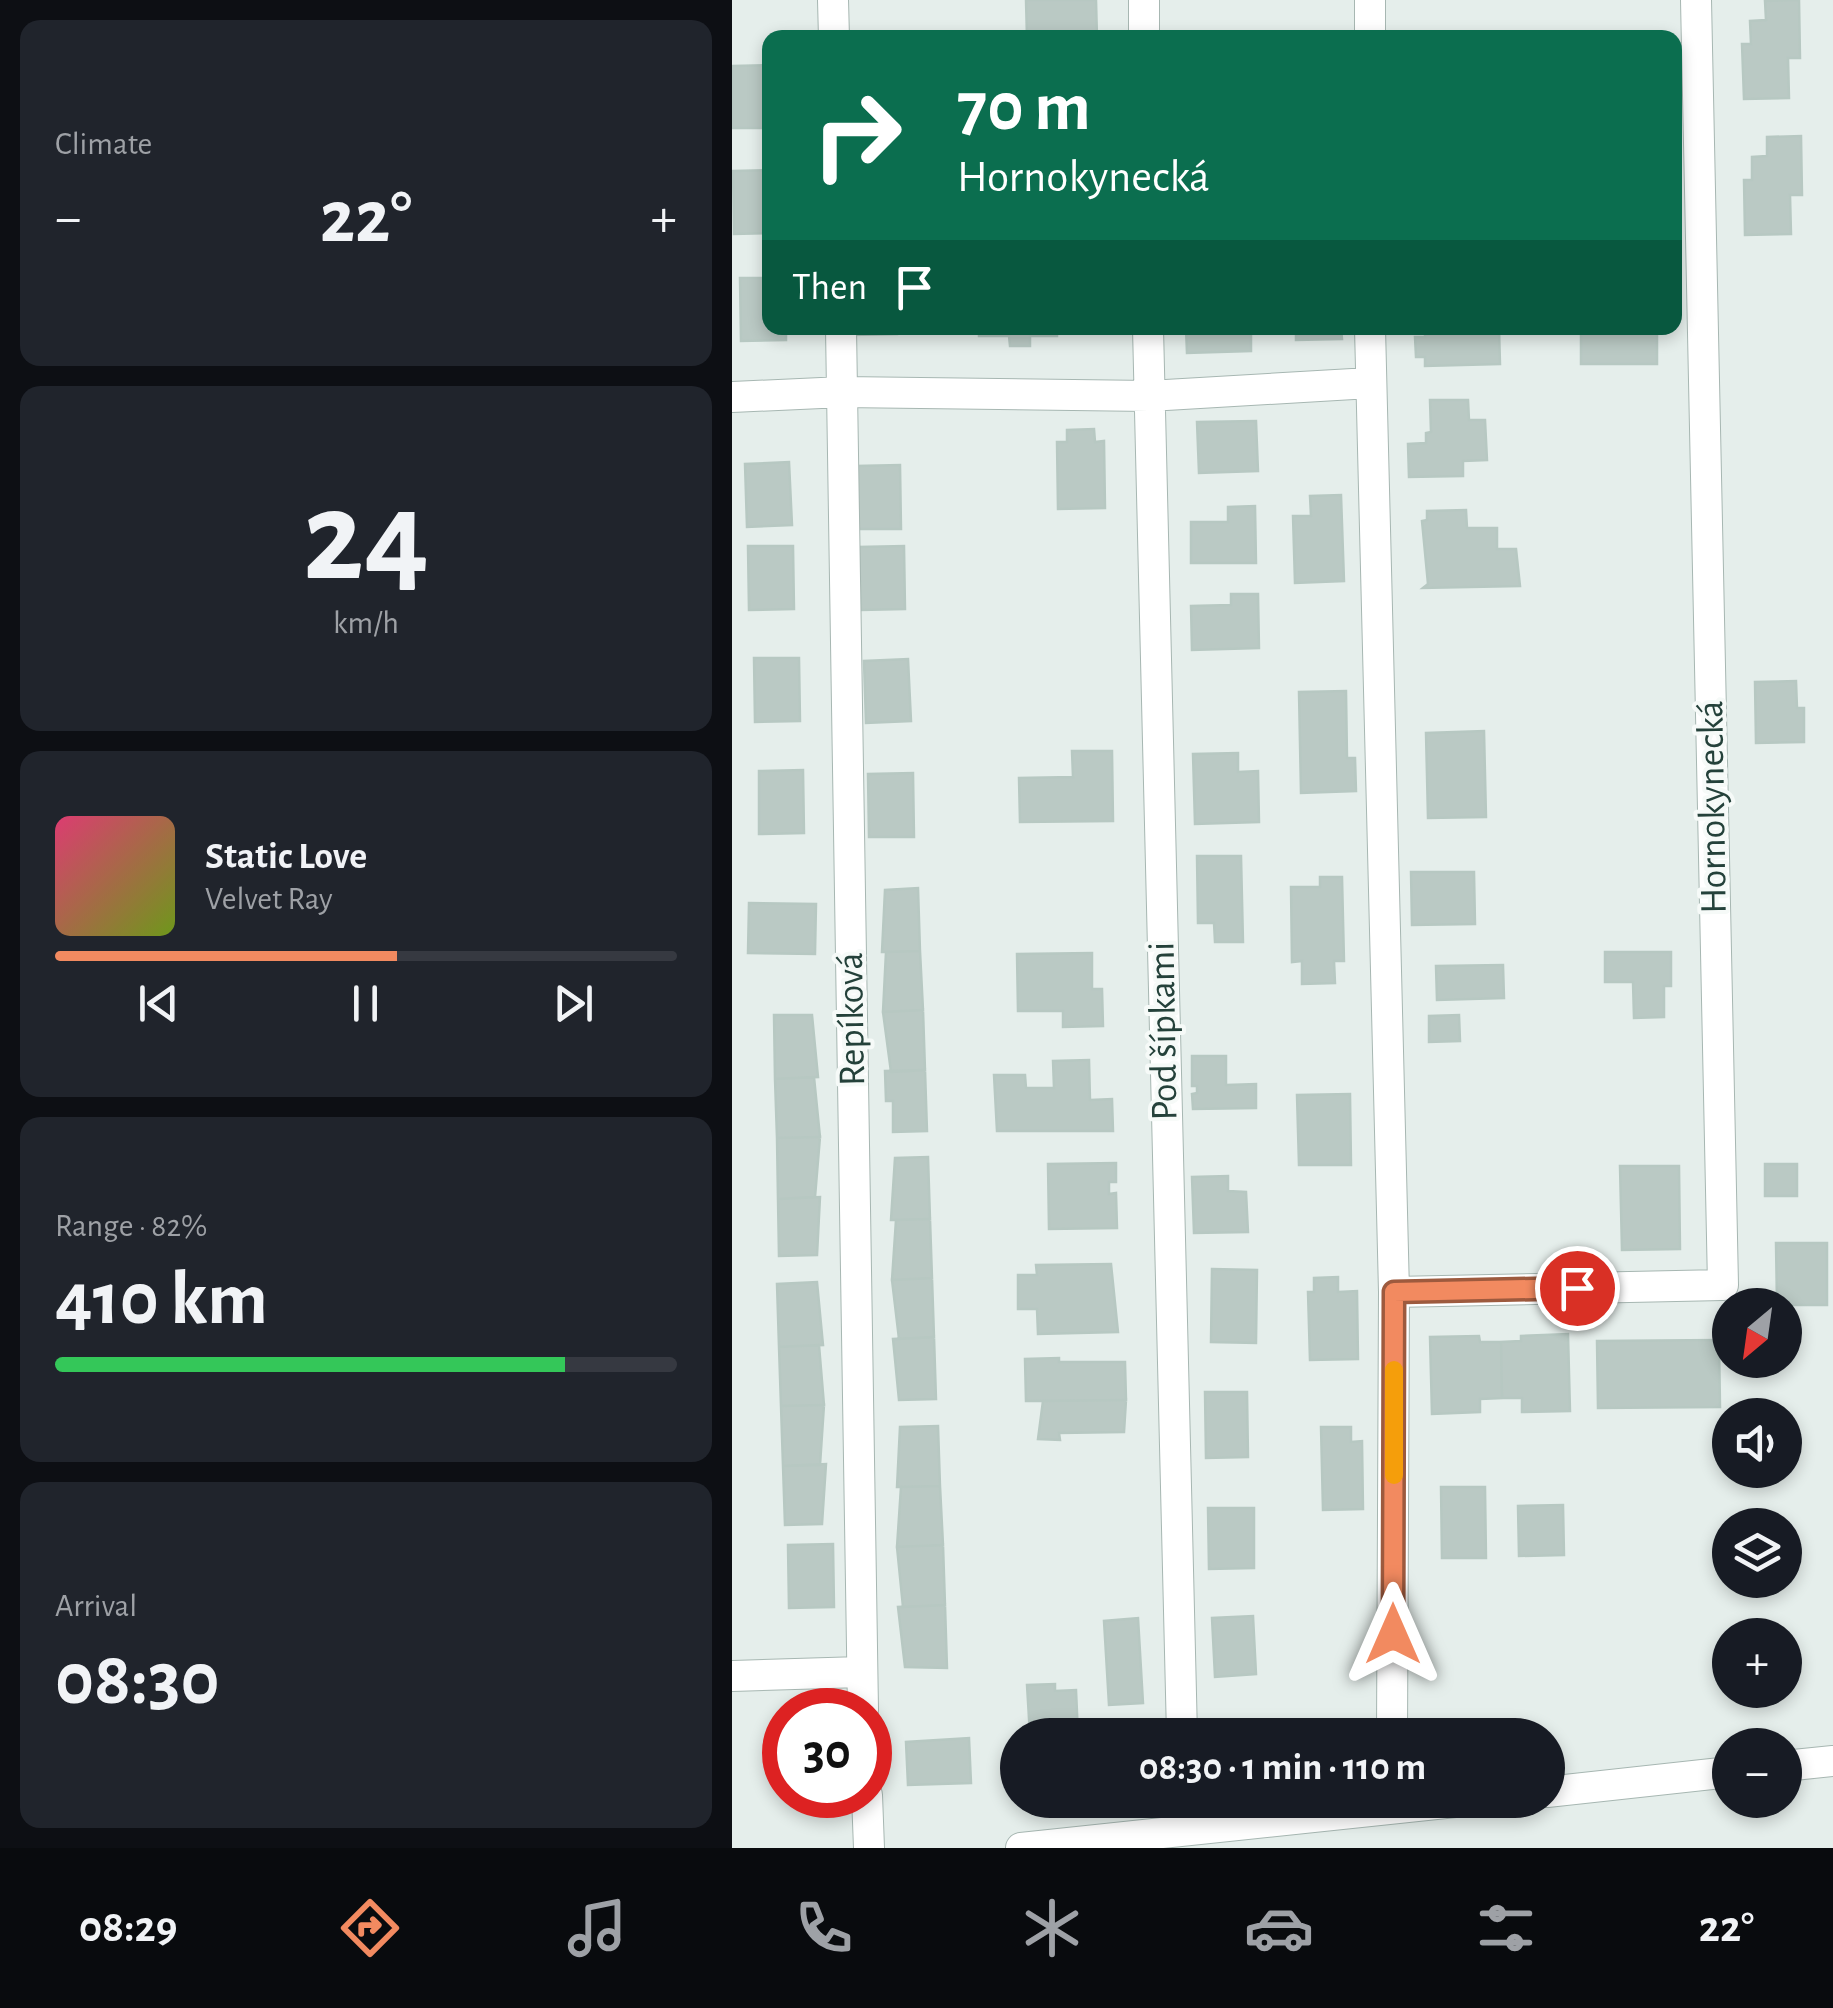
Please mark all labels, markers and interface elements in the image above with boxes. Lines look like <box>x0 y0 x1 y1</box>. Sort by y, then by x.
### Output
icon: right <box>792 70 922 200</box>
text: 70 m <box>957 73 1091 143</box>
text: Climate <box>55 128 152 160</box>
text: Hornokynecká <box>957 155 1210 200</box>
text: 22° <box>320 181 412 256</box>
text: − <box>55 191 81 246</box>
text: + <box>651 191 677 246</box>
icon: arrive <box>887 260 942 315</box>
text: Then <box>792 269 867 307</box>
text: 24 <box>303 474 429 604</box>
text: km/h <box>333 607 399 639</box>
street label: Hornokynecká <box>1692 700 1734 914</box>
text: Static Love <box>205 838 367 876</box>
text: Velvet Ray <box>205 883 333 915</box>
street label: Pod šípkami <box>1143 941 1185 1121</box>
street label: Repíková <box>832 952 872 1086</box>
icon: previous <box>131 976 186 1031</box>
icon: pause <box>338 976 393 1031</box>
icon: next <box>546 976 601 1031</box>
text: Range · 82% <box>55 1210 207 1242</box>
pin <box>1535 1246 1620 1331</box>
icon: arrive <box>1550 1261 1605 1316</box>
text: 410 km <box>55 1263 268 1338</box>
north arrow <box>1712 1288 1802 1378</box>
map controls <box>1712 1288 1802 1818</box>
button: sound <box>1712 1398 1802 1488</box>
button: layers <box>1712 1508 1802 1598</box>
position arrow <box>1341 1582 1445 1686</box>
text: Arrival <box>55 1590 137 1622</box>
button: + <box>1712 1618 1802 1708</box>
text: 08:30 <box>55 1643 220 1718</box>
speed limit sign: 30 <box>762 1688 892 1818</box>
button: − <box>1712 1728 1802 1818</box>
text: 08:30 · 1 min · 110 m <box>1139 1749 1426 1787</box>
icon: directions <box>335 1893 405 1963</box>
icon: music <box>562 1893 632 1963</box>
icon: phone <box>789 1893 859 1963</box>
icon: climate <box>1017 1893 1087 1963</box>
icon: car <box>1244 1893 1314 1963</box>
icon: filters <box>1471 1893 1541 1963</box>
text: 08:29 <box>79 1905 178 1950</box>
text: 22° <box>1699 1905 1754 1950</box>

